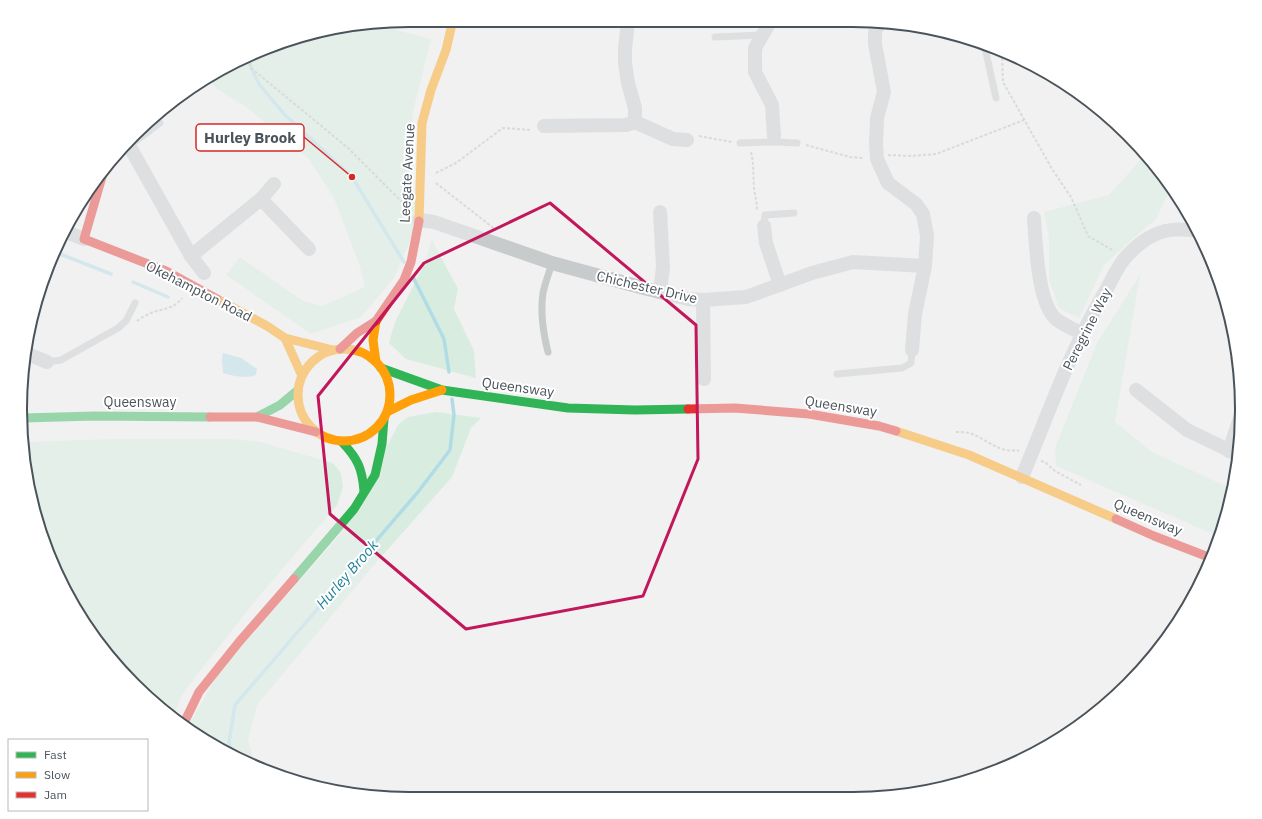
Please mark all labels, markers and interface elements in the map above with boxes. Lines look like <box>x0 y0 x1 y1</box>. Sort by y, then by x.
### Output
street label: Leegate Avenue <box>395 122 419 223</box>
callout: Hurley Brook <box>196 124 304 151</box>
text: Hurley Brook <box>204 128 296 147</box>
street label: Okehampton Road <box>143 257 255 325</box>
street label: Chichester Drive <box>595 267 700 307</box>
street label: Peregrine Way <box>1058 285 1116 373</box>
street label: Queensway <box>481 373 555 401</box>
street label: Queensway <box>804 391 878 421</box>
street label: Queensway <box>104 393 176 411</box>
street label: Queensway <box>1111 494 1185 540</box>
water label: Hurley Brook <box>312 535 382 613</box>
legend <box>8 739 148 811</box>
text: Fast <box>44 747 67 762</box>
text: Slow <box>44 767 70 782</box>
text: Jam <box>44 787 67 802</box>

